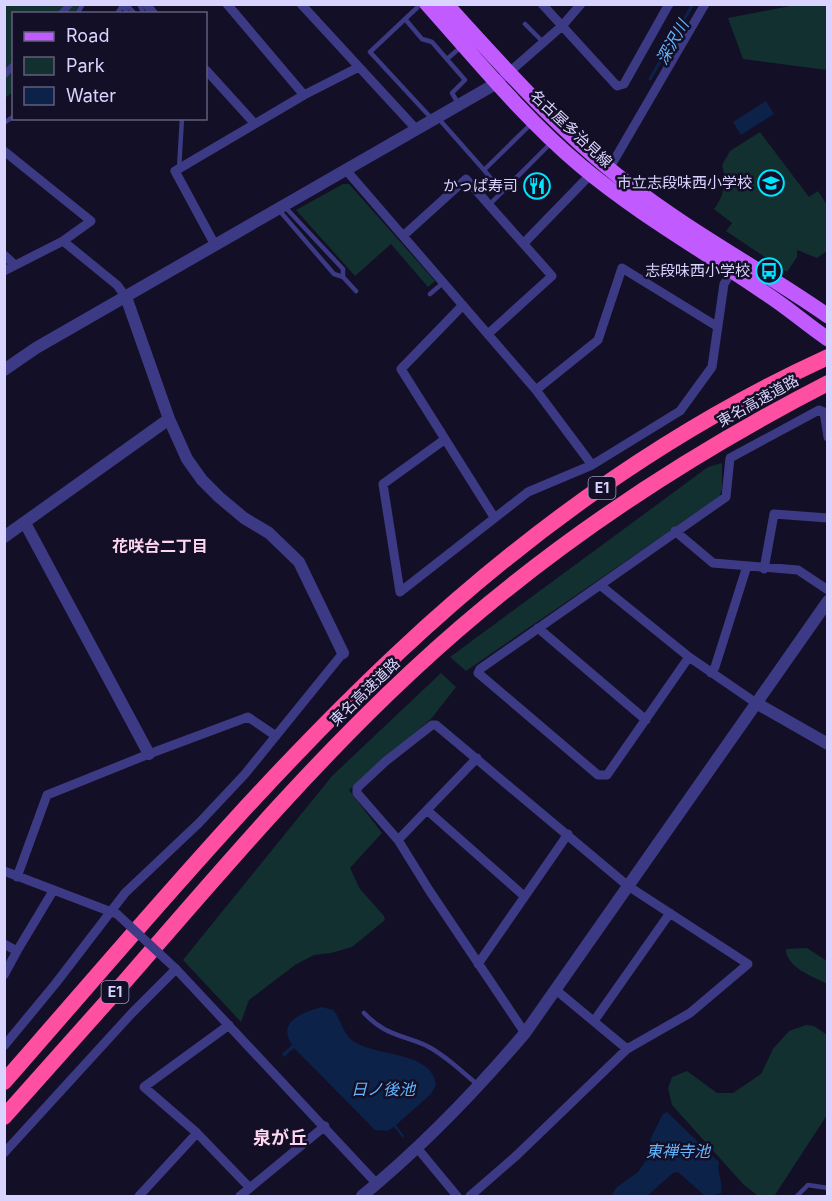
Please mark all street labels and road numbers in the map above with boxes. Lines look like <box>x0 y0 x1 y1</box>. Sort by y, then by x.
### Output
street label: 名古屋多治見線 <box>526 86 616 171</box>
street label: 東名高速道路 <box>714 370 802 431</box>
road number: E1 <box>588 477 616 499</box>
street label: 東名高速道路 <box>326 654 404 730</box>
road number: E1 <box>102 981 128 1003</box>

